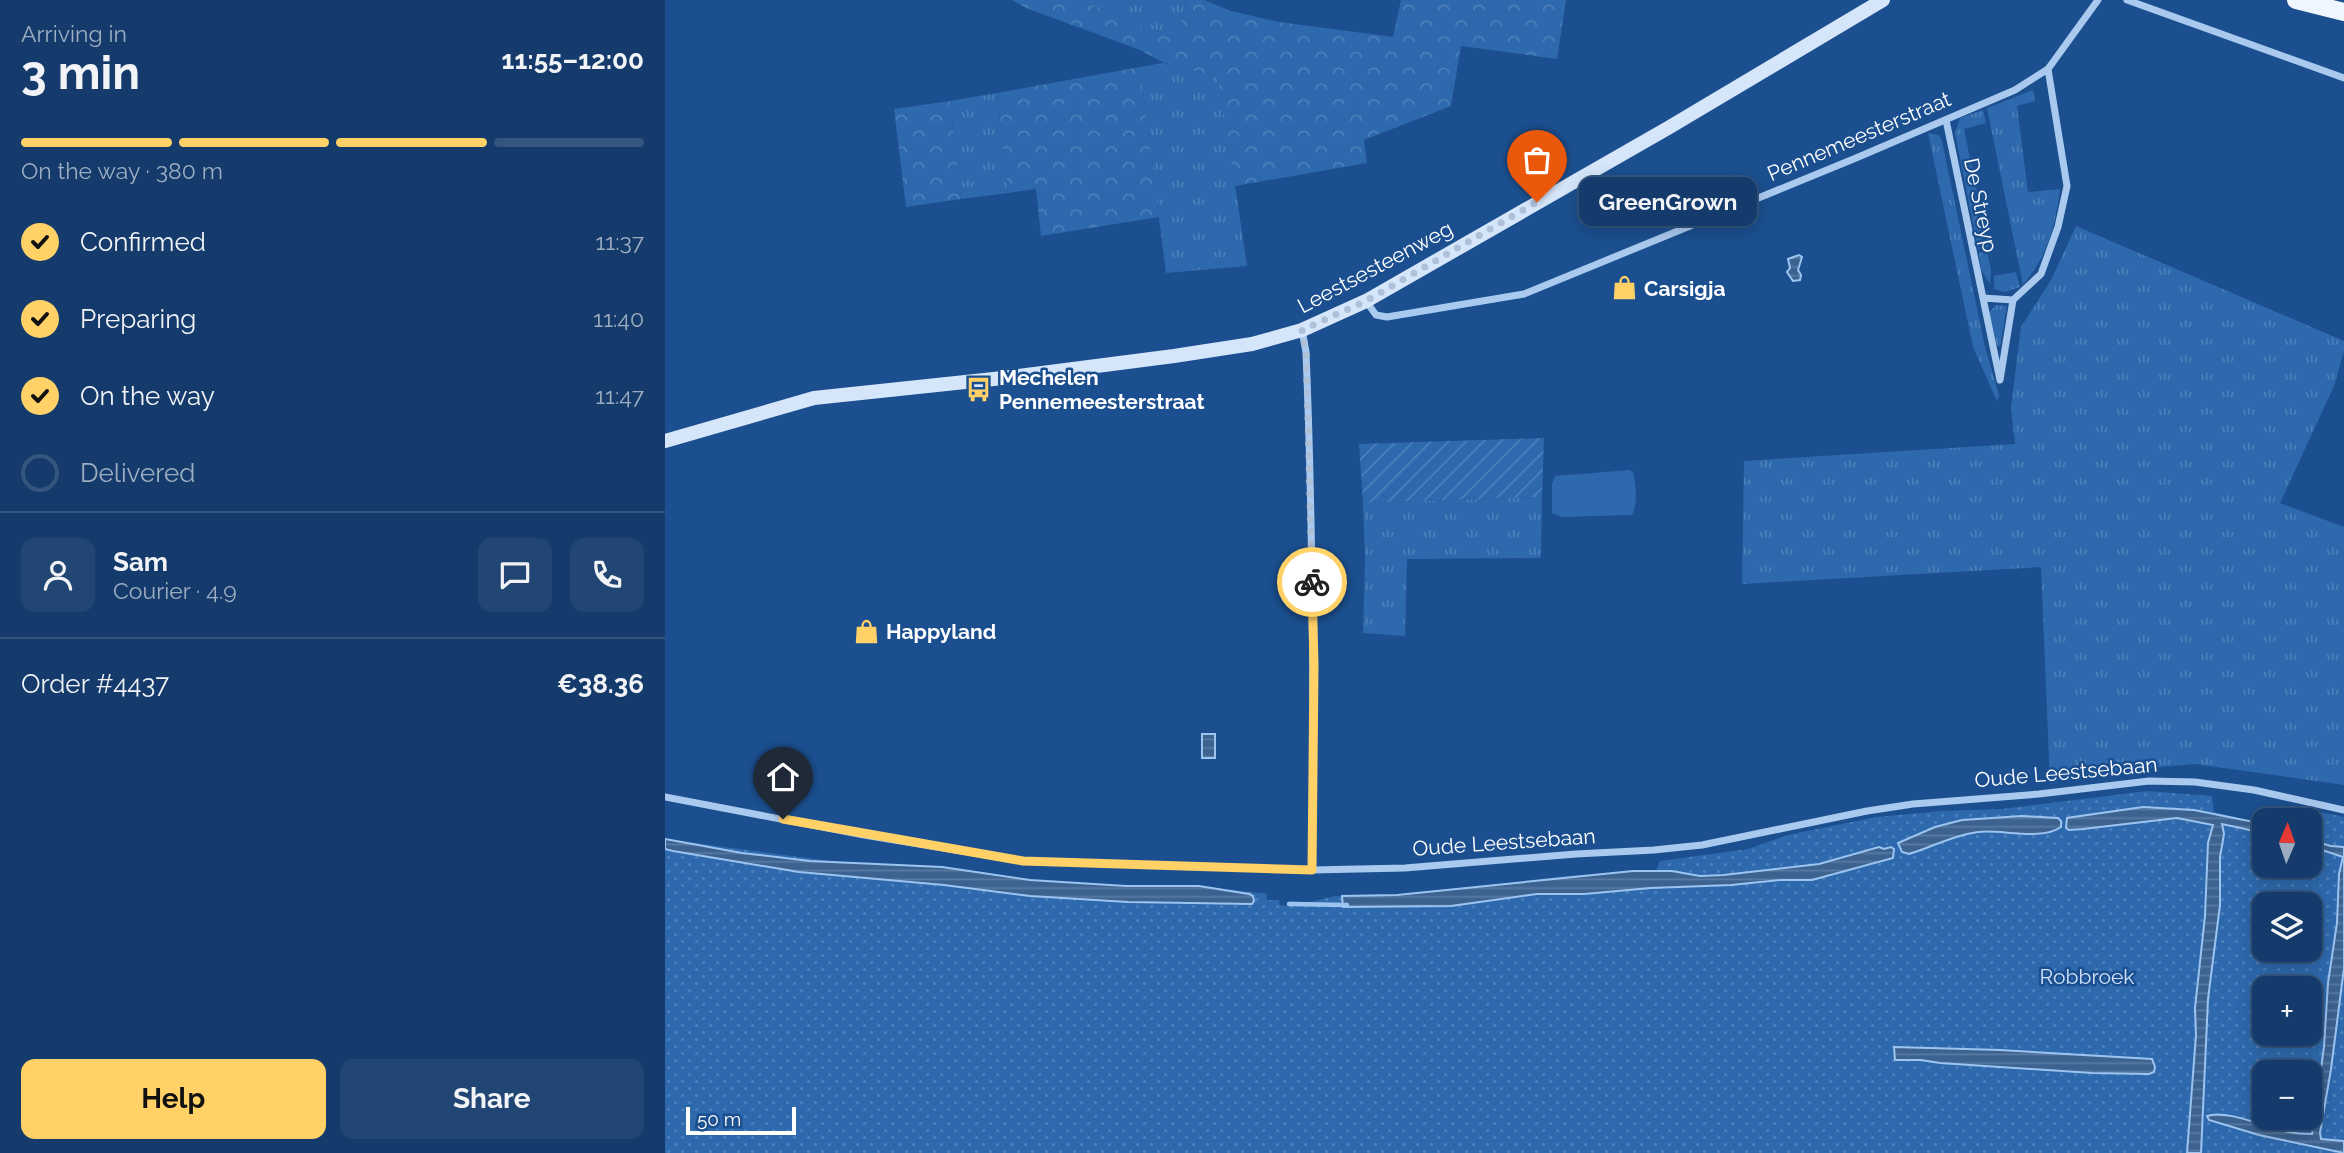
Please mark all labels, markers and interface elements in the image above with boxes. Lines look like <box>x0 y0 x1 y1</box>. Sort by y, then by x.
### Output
text: Arriving in <box>21 20 127 47</box>
text: 11:55–12:00 <box>502 45 644 75</box>
text: 3 min <box>21 46 140 100</box>
street label: Pennemeesterstraat <box>1763 86 1955 186</box>
pin <box>1507 130 1567 202</box>
icon: bag <box>1518 141 1556 179</box>
street label: De Streyp <box>1959 156 2003 254</box>
text: On the way · 380 m <box>21 157 223 184</box>
callout: GreenGrown <box>1579 178 1757 227</box>
text: GreenGrown <box>1599 188 1737 215</box>
street label: Leestsesteenweg <box>1293 216 1457 318</box>
icon: check <box>21 223 59 261</box>
text: Confirmed <box>80 227 206 257</box>
text: 11:37 <box>596 228 644 255</box>
shop icon: Carsigja <box>1610 274 1638 302</box>
place label: Carsigja <box>1644 276 1726 301</box>
icon: check <box>21 300 59 338</box>
text: Preparing <box>80 304 196 334</box>
text: 11:40 <box>593 305 644 332</box>
place label: Mechelen Pennemeesterstraat <box>999 365 1205 414</box>
bus stop icon: Mechelen Pennemeesterstraat <box>965 375 993 403</box>
icon: check <box>21 377 59 415</box>
text: On the way <box>80 381 215 411</box>
text: 11:47 <box>595 382 644 409</box>
text: Delivered <box>80 458 195 488</box>
button: person <box>21 538 95 612</box>
button: chat <box>478 538 552 612</box>
button: phone <box>570 538 644 612</box>
text: Sam <box>113 547 168 577</box>
courier <box>1277 547 1347 617</box>
icon: bike <box>1293 563 1331 601</box>
text: Courier · 4.9 <box>113 577 237 604</box>
shop icon: Happyland <box>852 617 880 645</box>
place label: Happyland <box>886 619 996 644</box>
text: Order #4437 <box>21 669 169 699</box>
text: €38.36 <box>557 669 644 699</box>
pin <box>753 747 813 819</box>
street label: Oude Leestsebaan <box>1974 752 2158 792</box>
icon: home <box>764 758 802 796</box>
north arrow <box>2252 808 2322 878</box>
map controls <box>2252 808 2322 1130</box>
street label: Oude Leestsebaan <box>1412 823 1596 861</box>
button: layers <box>2252 892 2322 962</box>
park label: Robbroek <box>2040 964 2134 989</box>
button: + <box>2252 976 2322 1046</box>
button: Help <box>21 1059 326 1139</box>
button: Share <box>340 1059 644 1139</box>
button: − <box>2252 1060 2322 1130</box>
scale bar <box>686 1104 796 1136</box>
text: 50 m <box>697 1108 741 1130</box>

